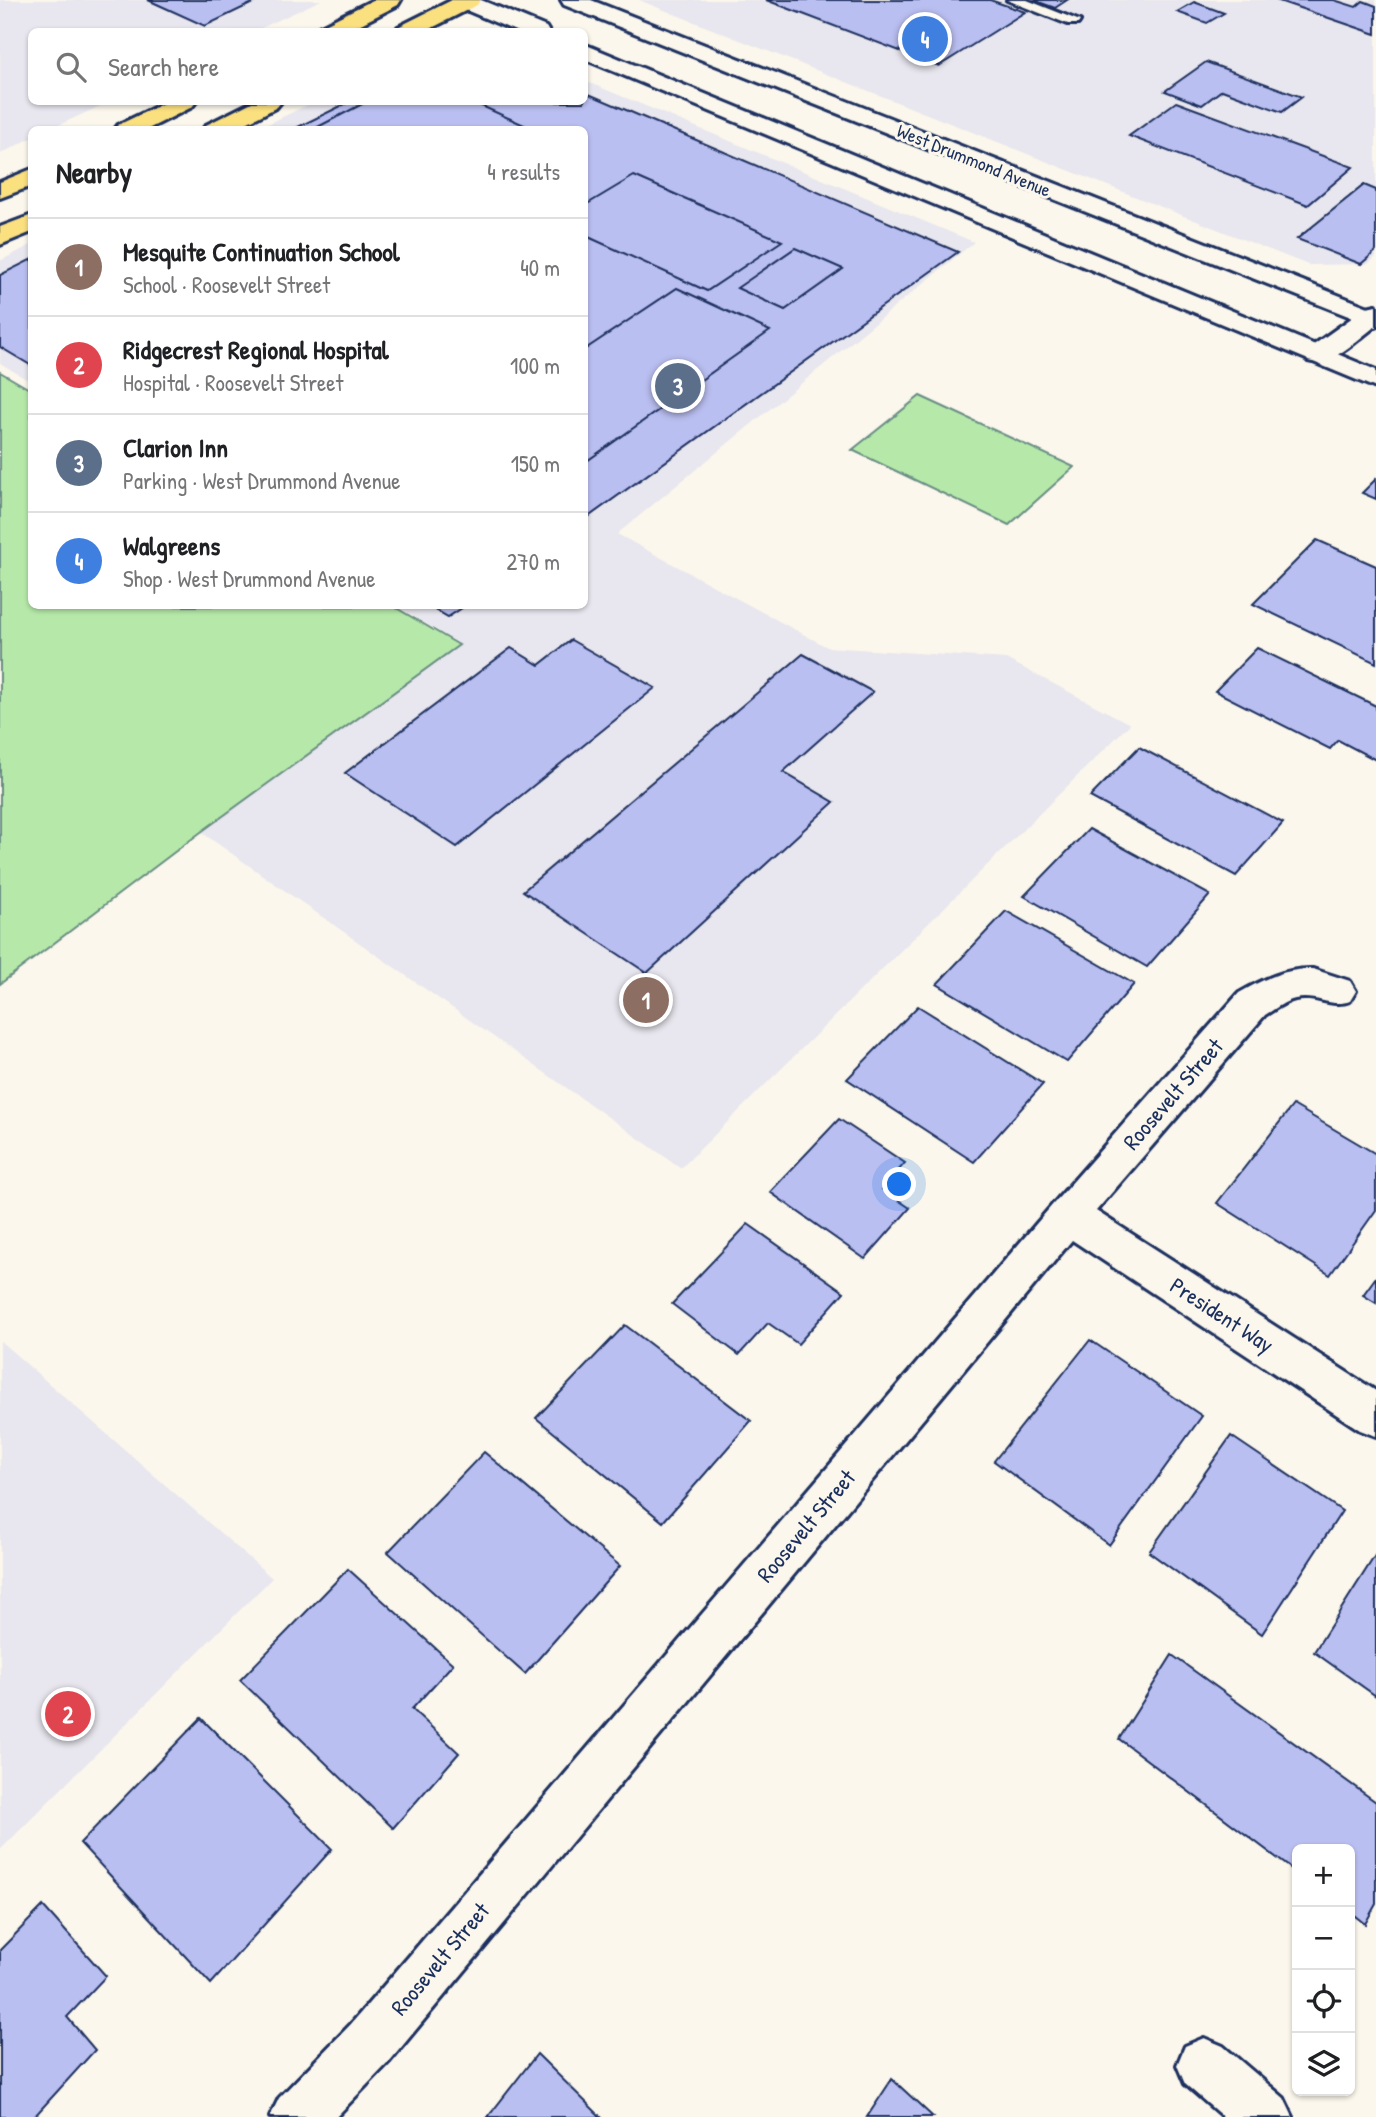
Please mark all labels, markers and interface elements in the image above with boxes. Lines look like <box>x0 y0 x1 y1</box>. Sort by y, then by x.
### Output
pin: 4 <box>902 13 948 65</box>
search box <box>28 28 588 105</box>
icon: search <box>52 48 90 86</box>
text: Search here <box>108 49 219 84</box>
street label: West Drummond Avenue <box>893 117 1055 203</box>
text: Nearby <box>56 152 132 192</box>
text: 4 results <box>487 156 560 187</box>
text: Mesquite Continuation School <box>123 234 400 269</box>
text: 1 <box>75 252 83 283</box>
text: 40 m <box>520 252 560 283</box>
text: School · Roosevelt Street <box>123 269 330 300</box>
text: Ridgecrest Regional Hospital <box>123 332 389 367</box>
text: 2 <box>74 350 84 381</box>
text: 100 m <box>510 350 560 381</box>
pin: 3 <box>655 360 701 412</box>
text: Hospital · Roosevelt Street <box>123 367 343 398</box>
text: Clarion Inn <box>123 430 228 465</box>
text: 3 <box>74 448 84 479</box>
text: 150 m <box>511 448 560 479</box>
text: Parking · West Drummond Avenue <box>123 465 400 496</box>
text: Walgreens <box>123 528 220 563</box>
text: 4 <box>75 546 83 577</box>
text: 270 m <box>507 546 560 577</box>
text: Shop · West Drummond Avenue <box>123 563 375 594</box>
pin: 1 <box>623 974 669 1026</box>
street label: Roosevelt Street <box>1116 1031 1230 1156</box>
your location <box>882 1167 916 1201</box>
street label: President Way <box>1164 1270 1280 1360</box>
street label: Roosevelt Street <box>749 1462 863 1589</box>
pin: 2 <box>45 1688 91 1740</box>
map controls <box>1292 1844 1355 2096</box>
button: + <box>1292 1844 1355 1907</box>
street label: Roosevelt Street <box>383 1895 497 2022</box>
button: − <box>1292 1907 1355 1970</box>
button: locate <box>1292 1970 1355 2033</box>
button: layers <box>1292 2033 1355 2096</box>

